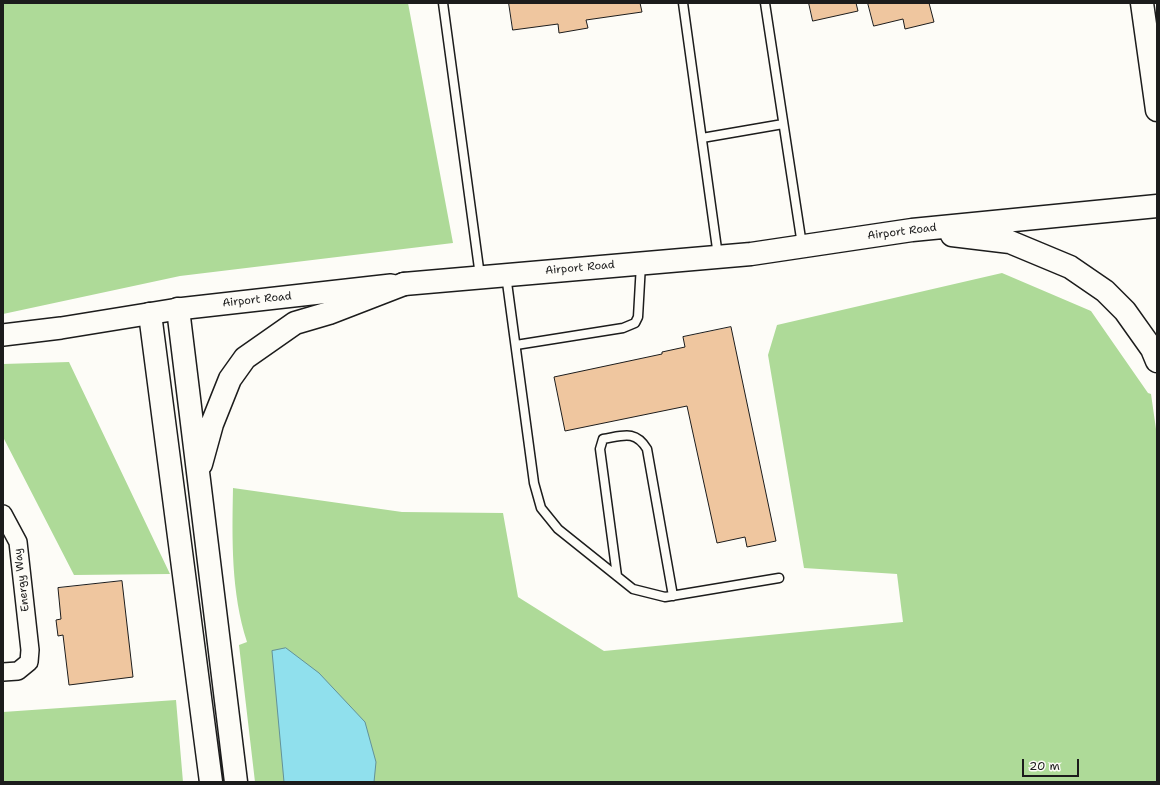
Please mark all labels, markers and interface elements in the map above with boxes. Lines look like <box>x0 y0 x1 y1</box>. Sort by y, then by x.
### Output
street label: Airport Road <box>867 221 937 243</box>
street label: Airport Road <box>545 258 615 278</box>
street label: Airport Road <box>222 290 292 310</box>
street label: Energy Way <box>12 547 32 613</box>
scale bar <box>1024 751 1081 777</box>
text: 20 m <box>1029 758 1060 774</box>

